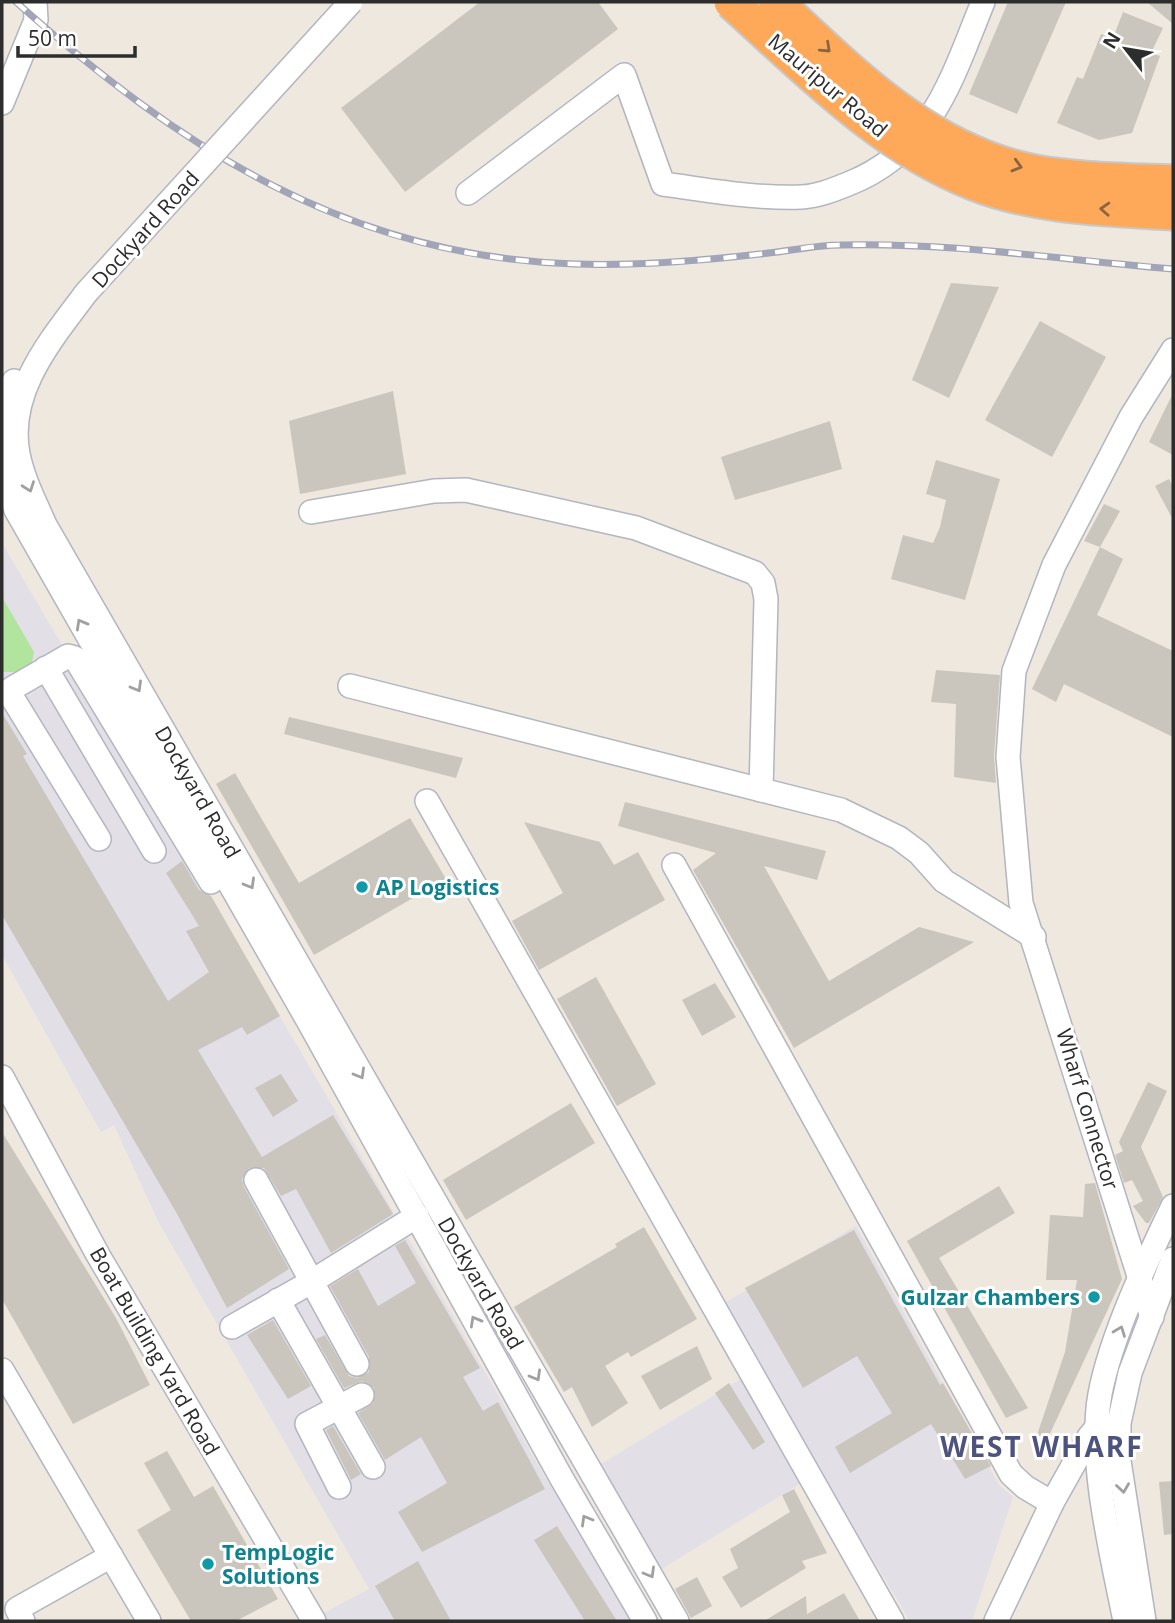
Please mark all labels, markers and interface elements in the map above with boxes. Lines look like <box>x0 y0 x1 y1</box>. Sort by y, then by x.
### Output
scale bar <box>18 14 135 58</box>
north arrow <box>1091 14 1161 84</box>
text: 50 m <box>28 24 77 52</box>
street label: Mauripur Road <box>763 27 893 143</box>
text: N <box>1096 27 1127 54</box>
one-way arrow <box>818 40 831 53</box>
one-way arrow <box>1011 158 1023 173</box>
street label: Dockyard Road <box>85 165 205 293</box>
one-way arrow <box>1099 201 1110 216</box>
one-way arrow <box>21 480 35 492</box>
one-way arrow <box>76 619 89 632</box>
one-way arrow <box>129 679 142 692</box>
street label: Dockyard Road <box>149 721 247 863</box>
place label: AP Logistics <box>376 873 499 901</box>
one-way arrow <box>242 876 255 889</box>
marker: AP Logistics <box>354 879 370 895</box>
street label: Wharf Connector <box>1050 1025 1126 1193</box>
one-way arrow <box>352 1066 365 1079</box>
street label: Dockyard Road <box>432 1212 530 1354</box>
street label: Boat Building Yard Road <box>84 1242 226 1460</box>
place label: Gulzar Chambers <box>901 1283 1080 1311</box>
marker: Gulzar Chambers <box>1086 1289 1102 1305</box>
one-way arrow <box>470 1316 483 1329</box>
one-way arrow <box>1112 1325 1126 1337</box>
one-way arrow <box>527 1369 540 1382</box>
district label: WEST WHARF <box>940 1427 1144 1465</box>
one-way arrow <box>1115 1483 1130 1494</box>
one-way arrow <box>581 1515 594 1527</box>
place label: TempLogic Solutions <box>222 1538 335 1590</box>
marker: TempLogic Solutions <box>200 1556 216 1572</box>
one-way arrow <box>642 1566 655 1579</box>

